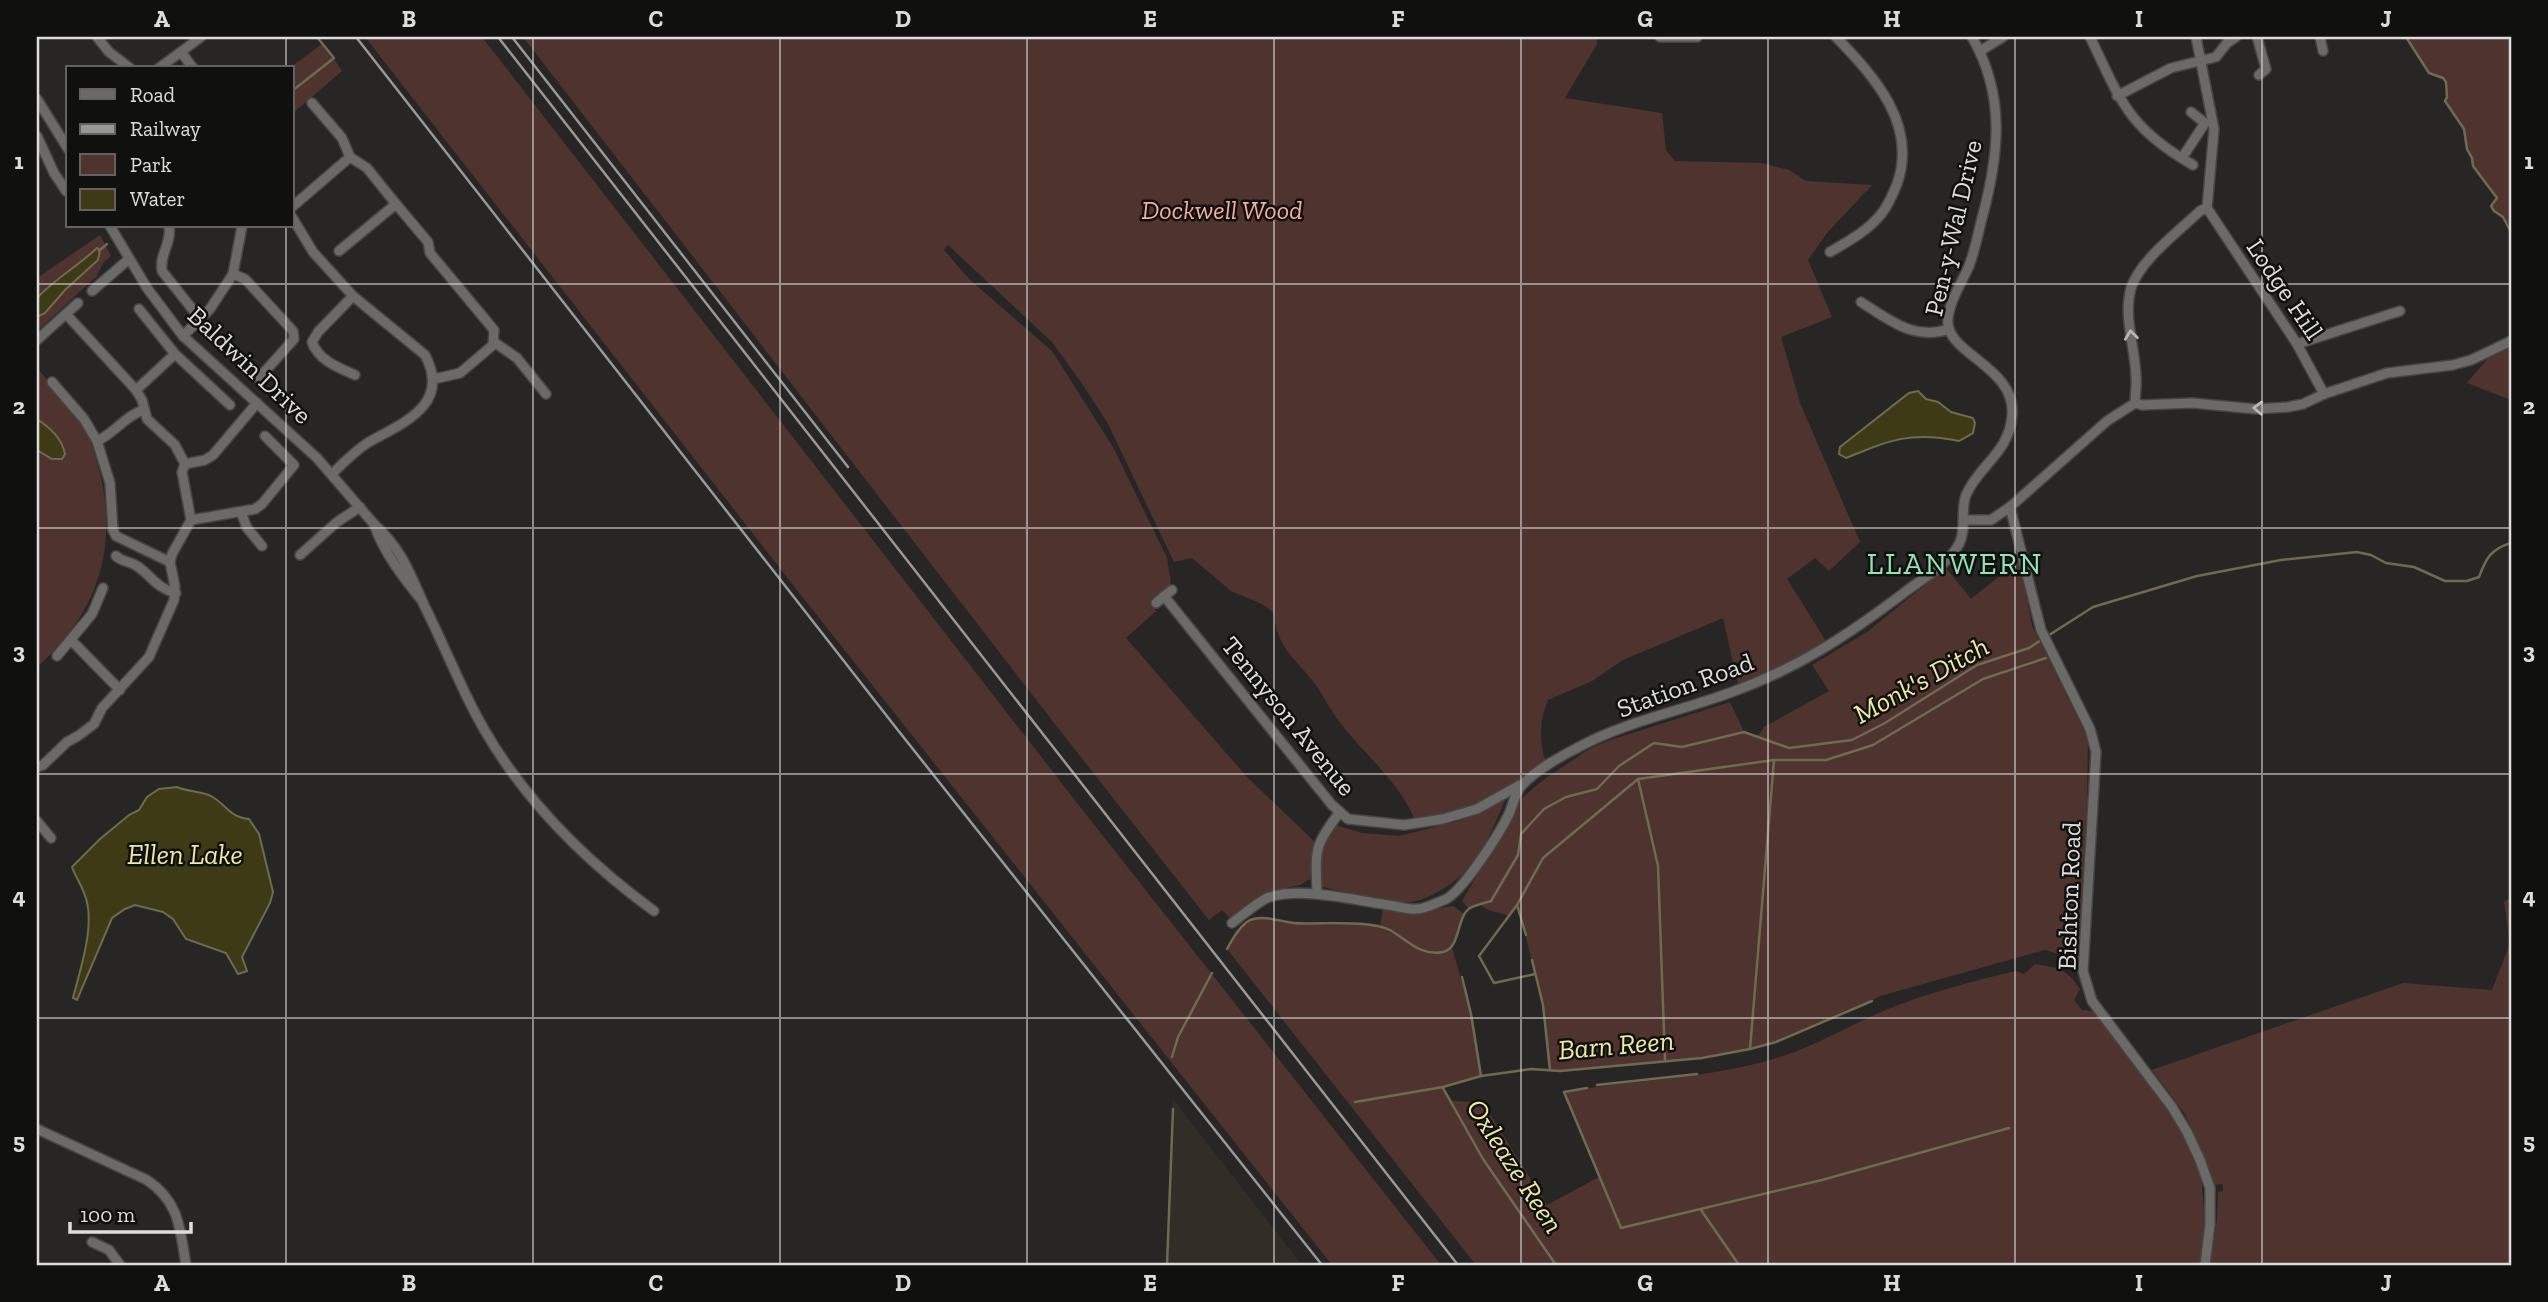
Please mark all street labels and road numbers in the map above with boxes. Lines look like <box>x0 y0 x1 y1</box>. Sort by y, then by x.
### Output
street label: Pen-y-Wal Drive <box>1917 137 1989 319</box>
street label: Lodge Hill <box>2240 232 2330 346</box>
street label: Baldwin Drive <box>181 299 319 431</box>
street label: Tennyson Avenue <box>1215 630 1363 802</box>
street label: Station Road <box>1612 646 1758 724</box>
street label: Bishton Road <box>2050 821 2088 971</box>

